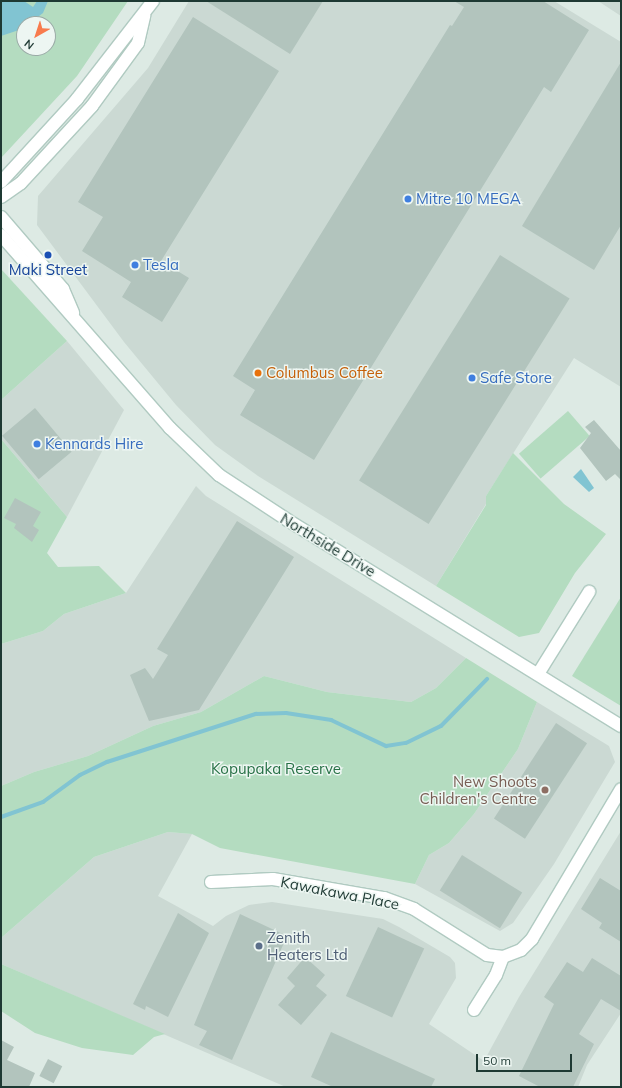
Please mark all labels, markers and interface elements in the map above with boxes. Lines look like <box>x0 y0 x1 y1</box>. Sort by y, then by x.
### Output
north arrow <box>16 16 56 56</box>
text: N <box>21 36 37 53</box>
place label: Mitre 10 MEGA <box>416 190 521 208</box>
marker: Mitre 10 MEGA <box>403 194 413 204</box>
marker: Maki Street <box>43 250 53 260</box>
place label: Tesla <box>143 256 179 274</box>
marker: Tesla <box>130 260 140 270</box>
place label: Maki Street <box>9 261 87 279</box>
place label: Columbus Coffee <box>266 364 383 382</box>
marker: Columbus Coffee <box>253 368 263 378</box>
place label: Safe Store <box>480 369 552 387</box>
marker: Safe Store <box>467 373 477 383</box>
place label: Kennards Hire <box>45 435 143 453</box>
marker: Kennards Hire <box>32 439 42 449</box>
street label: Northside Drive <box>277 509 379 581</box>
park label: Kopupaka Reserve <box>211 760 341 778</box>
place label: New Shoots Children's Centre <box>419 772 537 807</box>
marker: New Shoots Children's Centre <box>540 785 550 795</box>
street label: Kawakawa Place <box>279 873 401 913</box>
place label: Zenith Heaters Ltd <box>267 928 348 963</box>
marker: Zenith Heaters Ltd <box>254 941 264 951</box>
scale bar <box>478 1046 574 1072</box>
text: 50 m <box>483 1053 511 1068</box>

